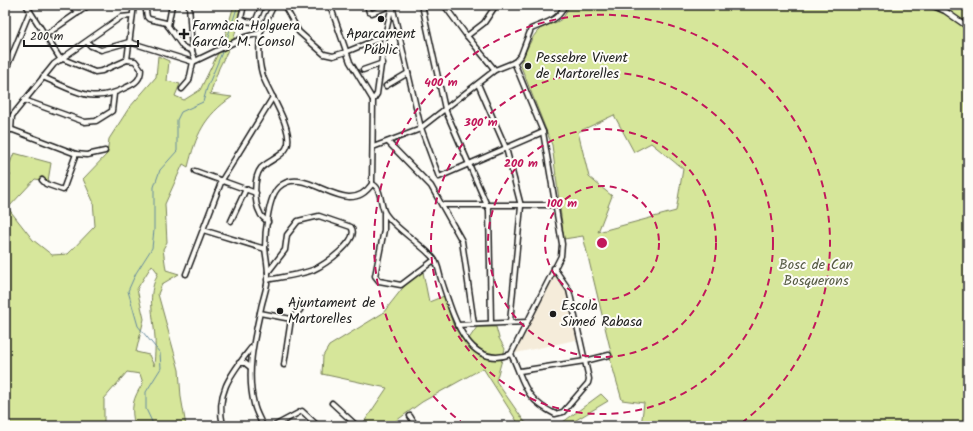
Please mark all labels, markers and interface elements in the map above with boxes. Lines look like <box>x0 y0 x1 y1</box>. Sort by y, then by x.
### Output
marker: Aparcament Públic <box>376 14 386 24</box>
place label: Farmàcia Holguera García, M. Consol <box>192 15 300 53</box>
scale bar <box>24 22 138 48</box>
place label: Aparcament Públic <box>346 23 416 61</box>
text: 200 m <box>30 27 64 46</box>
marker: Farmàcia Holguera García, M. Consol <box>179 29 189 39</box>
place label: Pessebre Vivent de Martorelles <box>536 47 628 85</box>
marker: Pessebre Vivent de Martorelles <box>523 61 533 71</box>
text: 400 m <box>424 73 458 92</box>
text: 300 m <box>463 113 498 132</box>
text: 200 m <box>504 154 538 173</box>
text: 100 m <box>547 194 577 213</box>
centre of rings <box>595 236 609 250</box>
park label: Bosc de Can Bosquerons <box>779 254 853 292</box>
place label: Ajuntament de Martorelles <box>288 292 376 330</box>
place label: Escola Simeó Rabasa <box>561 295 642 333</box>
marker: Ajuntament de Martorelles <box>275 306 285 316</box>
marker: Escola Simeó Rabasa <box>548 309 558 319</box>

